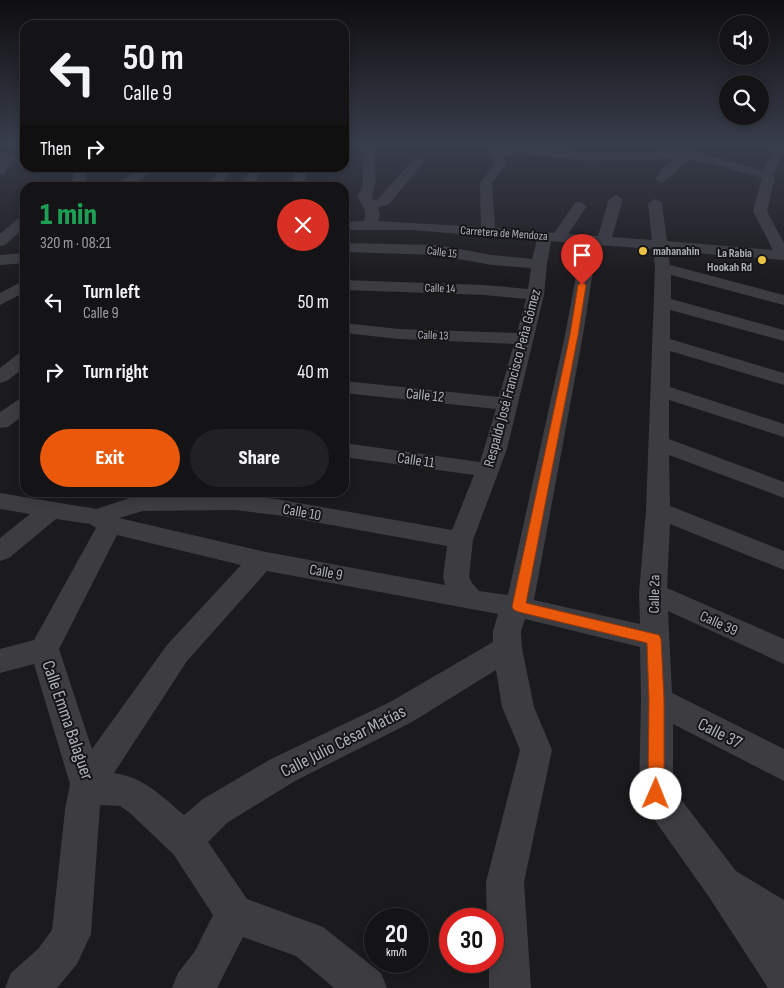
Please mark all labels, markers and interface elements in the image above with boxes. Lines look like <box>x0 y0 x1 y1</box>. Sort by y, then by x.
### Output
map controls <box>719 15 769 125</box>
button: sound <box>719 15 769 65</box>
text: 50 m <box>123 37 184 80</box>
icon: left <box>40 40 105 105</box>
button: search <box>719 75 769 125</box>
text: Calle 9 <box>123 80 172 107</box>
icon: right <box>81 135 109 163</box>
text: Then <box>40 138 71 161</box>
text: 1 min <box>40 197 97 233</box>
button: close <box>277 199 329 251</box>
street label: Carretera de Mendoza <box>460 223 549 244</box>
text: 320 m · 08:21 <box>40 234 111 253</box>
pin <box>561 234 603 285</box>
icon: arrive <box>568 241 596 269</box>
street label: Calle 15 <box>426 243 458 262</box>
place label: mahanahin <box>653 244 699 259</box>
marker: mahanahin <box>637 245 649 257</box>
place label: La Rabia Hookah Rd <box>707 246 752 275</box>
marker: La Rabia Hookah Rd <box>756 254 768 266</box>
street label: Calle 14 <box>424 280 456 297</box>
text: Turn left <box>83 281 140 304</box>
street label: Respaldo José Francisco Peña Gómez <box>480 287 546 469</box>
icon: left <box>40 288 68 316</box>
text: 50 m <box>298 291 329 314</box>
text: Calle 9 <box>83 304 119 323</box>
street label: Calle 13 <box>417 327 449 344</box>
icon: right <box>40 358 68 386</box>
text: Turn right <box>83 361 148 384</box>
text: 40 m <box>297 361 329 384</box>
street label: Calle 12 <box>405 384 445 407</box>
button: Exit <box>40 429 180 487</box>
button: Share <box>190 429 329 487</box>
street label: Calle 11 <box>396 448 436 473</box>
street label: Calle 10 <box>281 500 323 525</box>
street label: Calle 9 <box>308 560 344 585</box>
street label: Calle 2a <box>645 574 664 614</box>
street label: Calle 39 <box>697 607 741 640</box>
street label: Calle Emma Balaguer <box>37 658 98 783</box>
street label: Calle Julio César Matías <box>277 701 409 782</box>
street label: Calle 37 <box>694 713 746 754</box>
position arrow <box>629 767 681 819</box>
speed limit sign: 30 <box>439 908 504 973</box>
text: 20 <box>385 919 408 950</box>
text: km/h <box>386 945 407 960</box>

